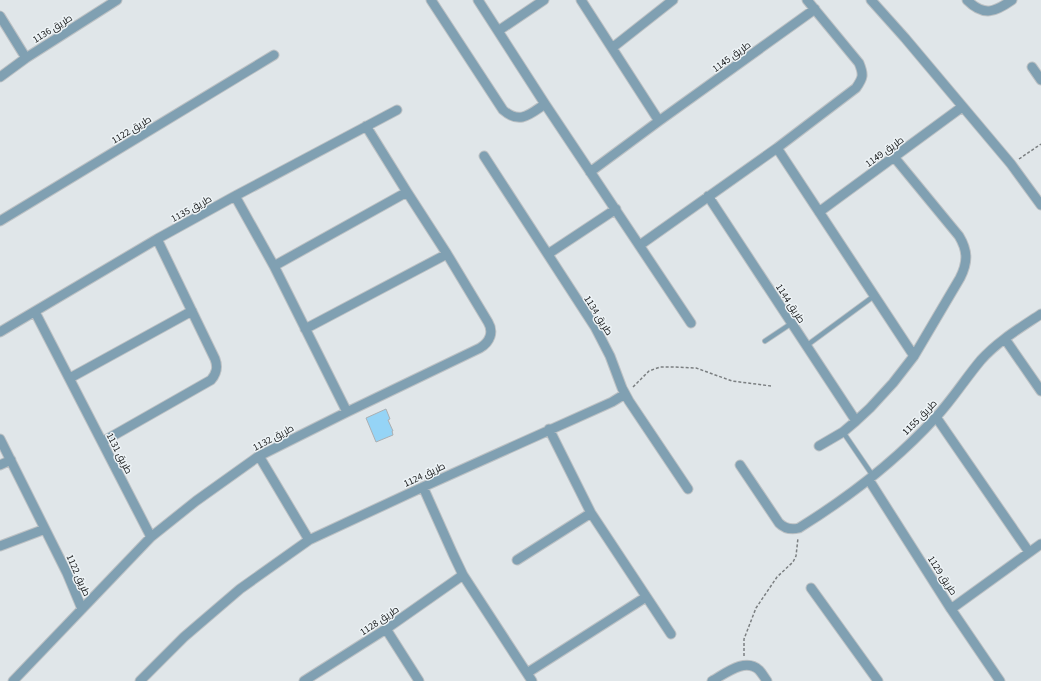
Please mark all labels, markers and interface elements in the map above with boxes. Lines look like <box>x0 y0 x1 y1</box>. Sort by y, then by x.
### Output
street label: طريق 1136 <box>30 11 75 47</box>
street label: طريق 1145 <box>709 38 754 76</box>
street label: طريق 1122 <box>109 112 154 147</box>
street label: طريق 1149 <box>862 133 907 171</box>
street label: طريق 1135 <box>169 192 214 226</box>
street label: طريق 1144 <box>772 281 808 326</box>
street label: طريق 1134 <box>580 293 616 338</box>
street label: طريق 1155 <box>899 397 940 439</box>
street label: طريق 1132 <box>250 421 297 455</box>
street label: طريق 1131 <box>103 430 136 477</box>
street label: طريق 1124 <box>401 459 448 491</box>
street label: طريق 1122 <box>63 552 94 599</box>
street label: طريق 1129 <box>924 553 960 598</box>
street label: طريق 1128 <box>357 603 402 639</box>

